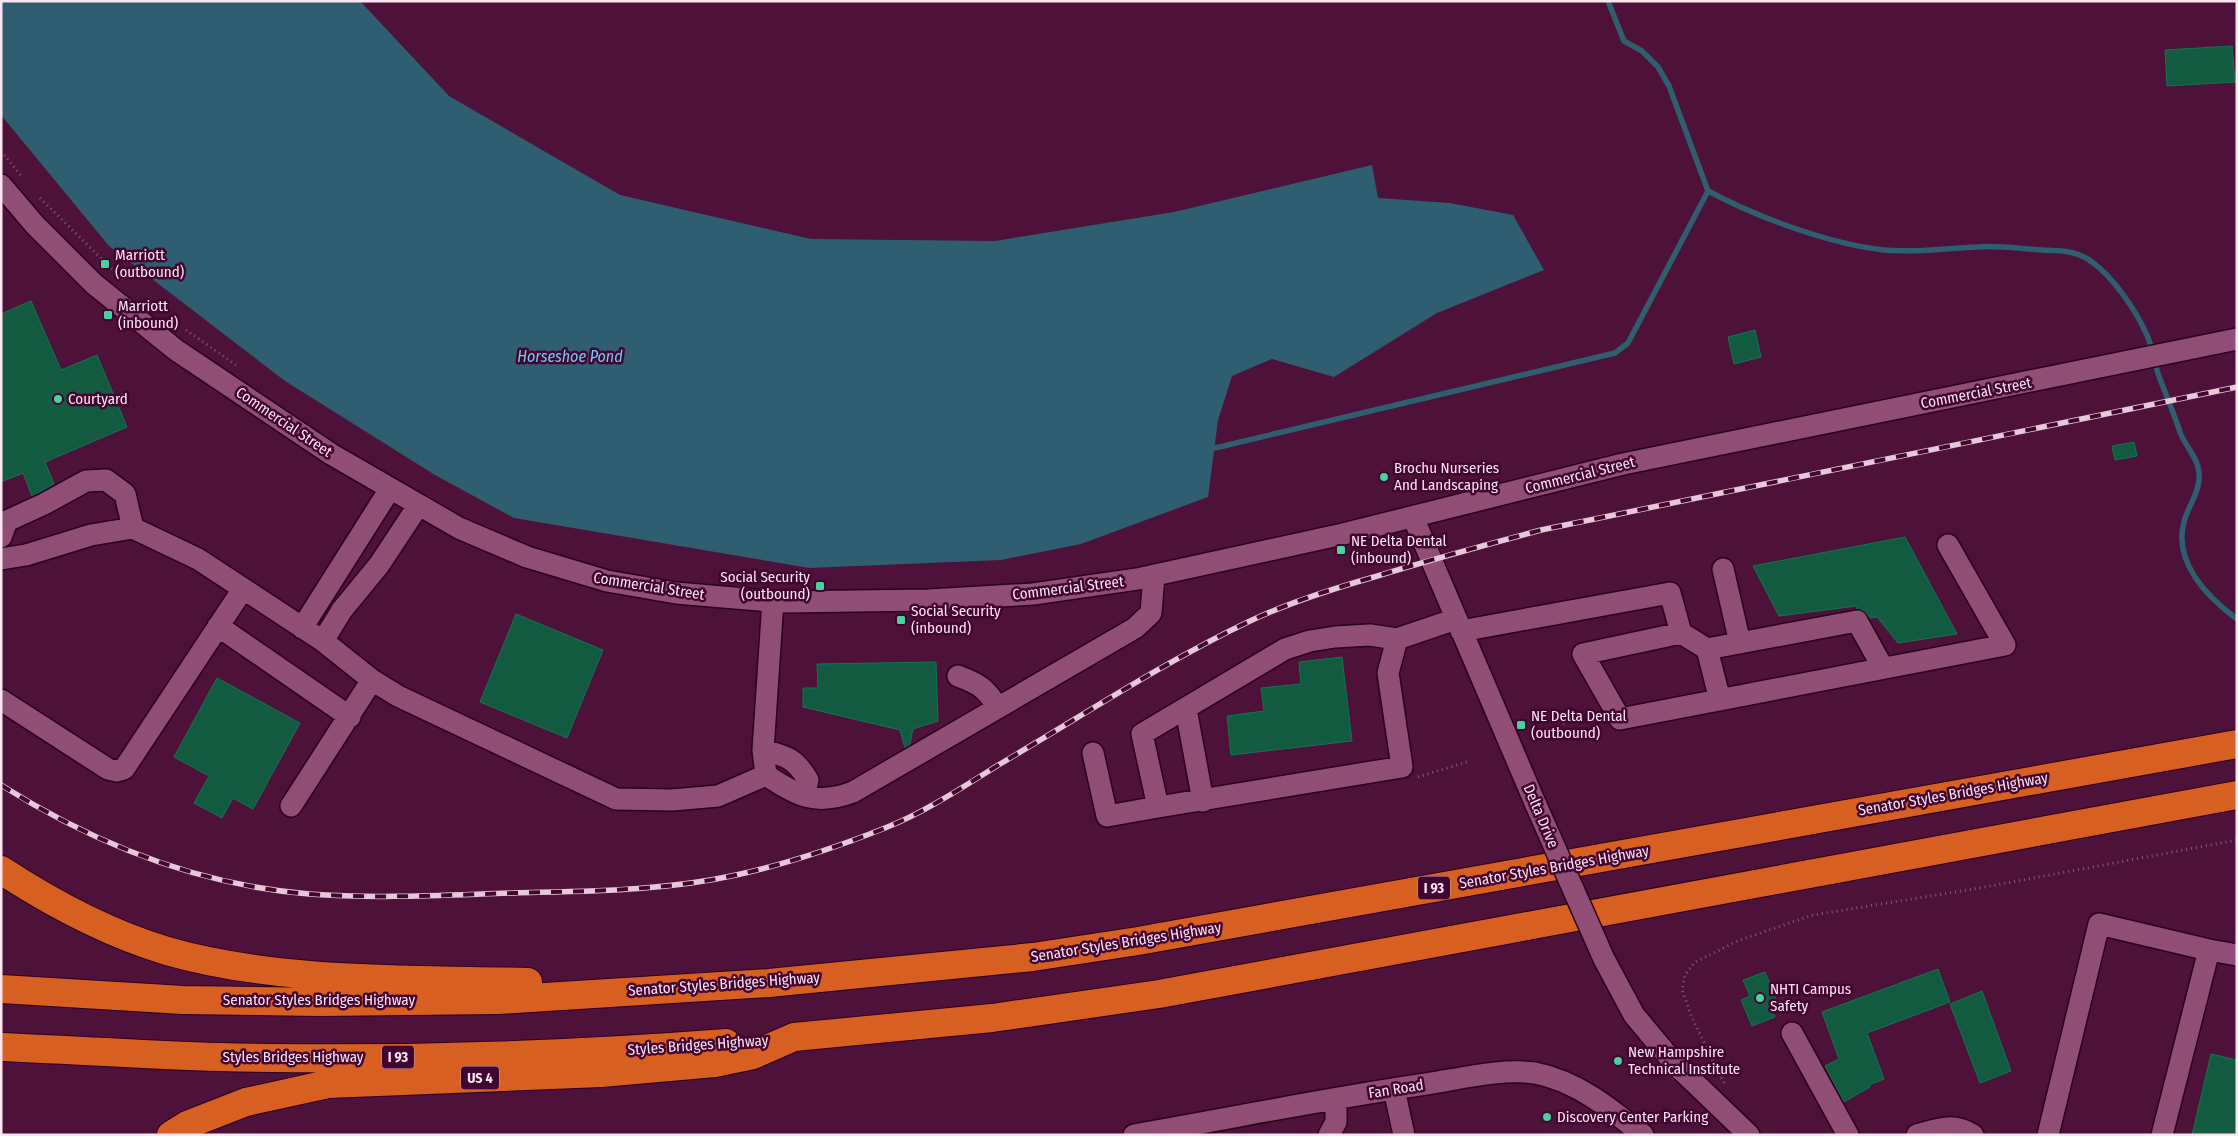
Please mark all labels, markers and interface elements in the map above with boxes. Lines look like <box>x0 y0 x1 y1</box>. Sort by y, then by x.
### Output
place label: Marriott (outbound) <box>115 246 184 281</box>
marker: Marriott (outbound) <box>99 258 111 270</box>
place label: Marriott (inbound) <box>118 297 178 332</box>
marker: Marriott (inbound) <box>102 309 114 321</box>
water label: Horseshoe Pond <box>517 347 623 366</box>
street label: Commercial Street <box>1919 373 2033 413</box>
street label: Commercial Street <box>232 383 336 461</box>
place label: Courtyard <box>68 390 128 408</box>
marker: Courtyard <box>52 393 64 405</box>
street label: Commercial Street <box>1523 453 1637 497</box>
place label: Brochu Nurseries And Landscaping <box>1394 459 1499 494</box>
marker: Brochu Nurseries And Landscaping <box>1378 471 1390 483</box>
place label: NE Delta Dental (inbound) <box>1351 532 1446 567</box>
marker: NE Delta Dental (inbound) <box>1335 544 1347 556</box>
street label: Commercial Street <box>592 568 706 604</box>
place label: Social Security (outbound) <box>720 568 810 603</box>
street label: Commercial Street <box>1011 572 1125 604</box>
marker: Social Security (outbound) <box>814 580 826 592</box>
place label: Social Security (inbound) <box>911 602 1001 637</box>
marker: Social Security (inbound) <box>895 614 907 626</box>
place label: NE Delta Dental (outbound) <box>1531 707 1626 742</box>
marker: NE Delta Dental (outbound) <box>1515 719 1527 731</box>
street label: Senator Styles Bridges Highway <box>1857 768 2050 820</box>
street label: Delta Drive <box>1520 781 1562 851</box>
street label: Senator Styles Bridges Highway <box>1458 841 1651 893</box>
road number: I 93 <box>1418 876 1450 900</box>
street label: Senator Styles Bridges Highway <box>1030 918 1223 966</box>
street label: Senator Styles Bridges Highway <box>627 968 821 1000</box>
place label: NHTI Campus Safety <box>1770 980 1851 1015</box>
street label: Senator Styles Bridges Highway <box>223 991 415 1009</box>
marker: NHTI Campus Safety <box>1754 992 1766 1004</box>
street label: Styles Bridges Highway <box>627 1031 769 1059</box>
place label: New Hampshire Technical Institute <box>1628 1043 1740 1078</box>
road number: I 93 <box>382 1046 414 1068</box>
street label: Styles Bridges Highway <box>223 1048 364 1066</box>
marker: New Hampshire Technical Institute <box>1612 1055 1624 1067</box>
road number: US 4 <box>461 1066 499 1090</box>
street label: Fan Road <box>1367 1076 1425 1102</box>
place label: Discovery Center Parking <box>1557 1108 1708 1126</box>
marker: Discovery Center Parking <box>1541 1111 1553 1123</box>

